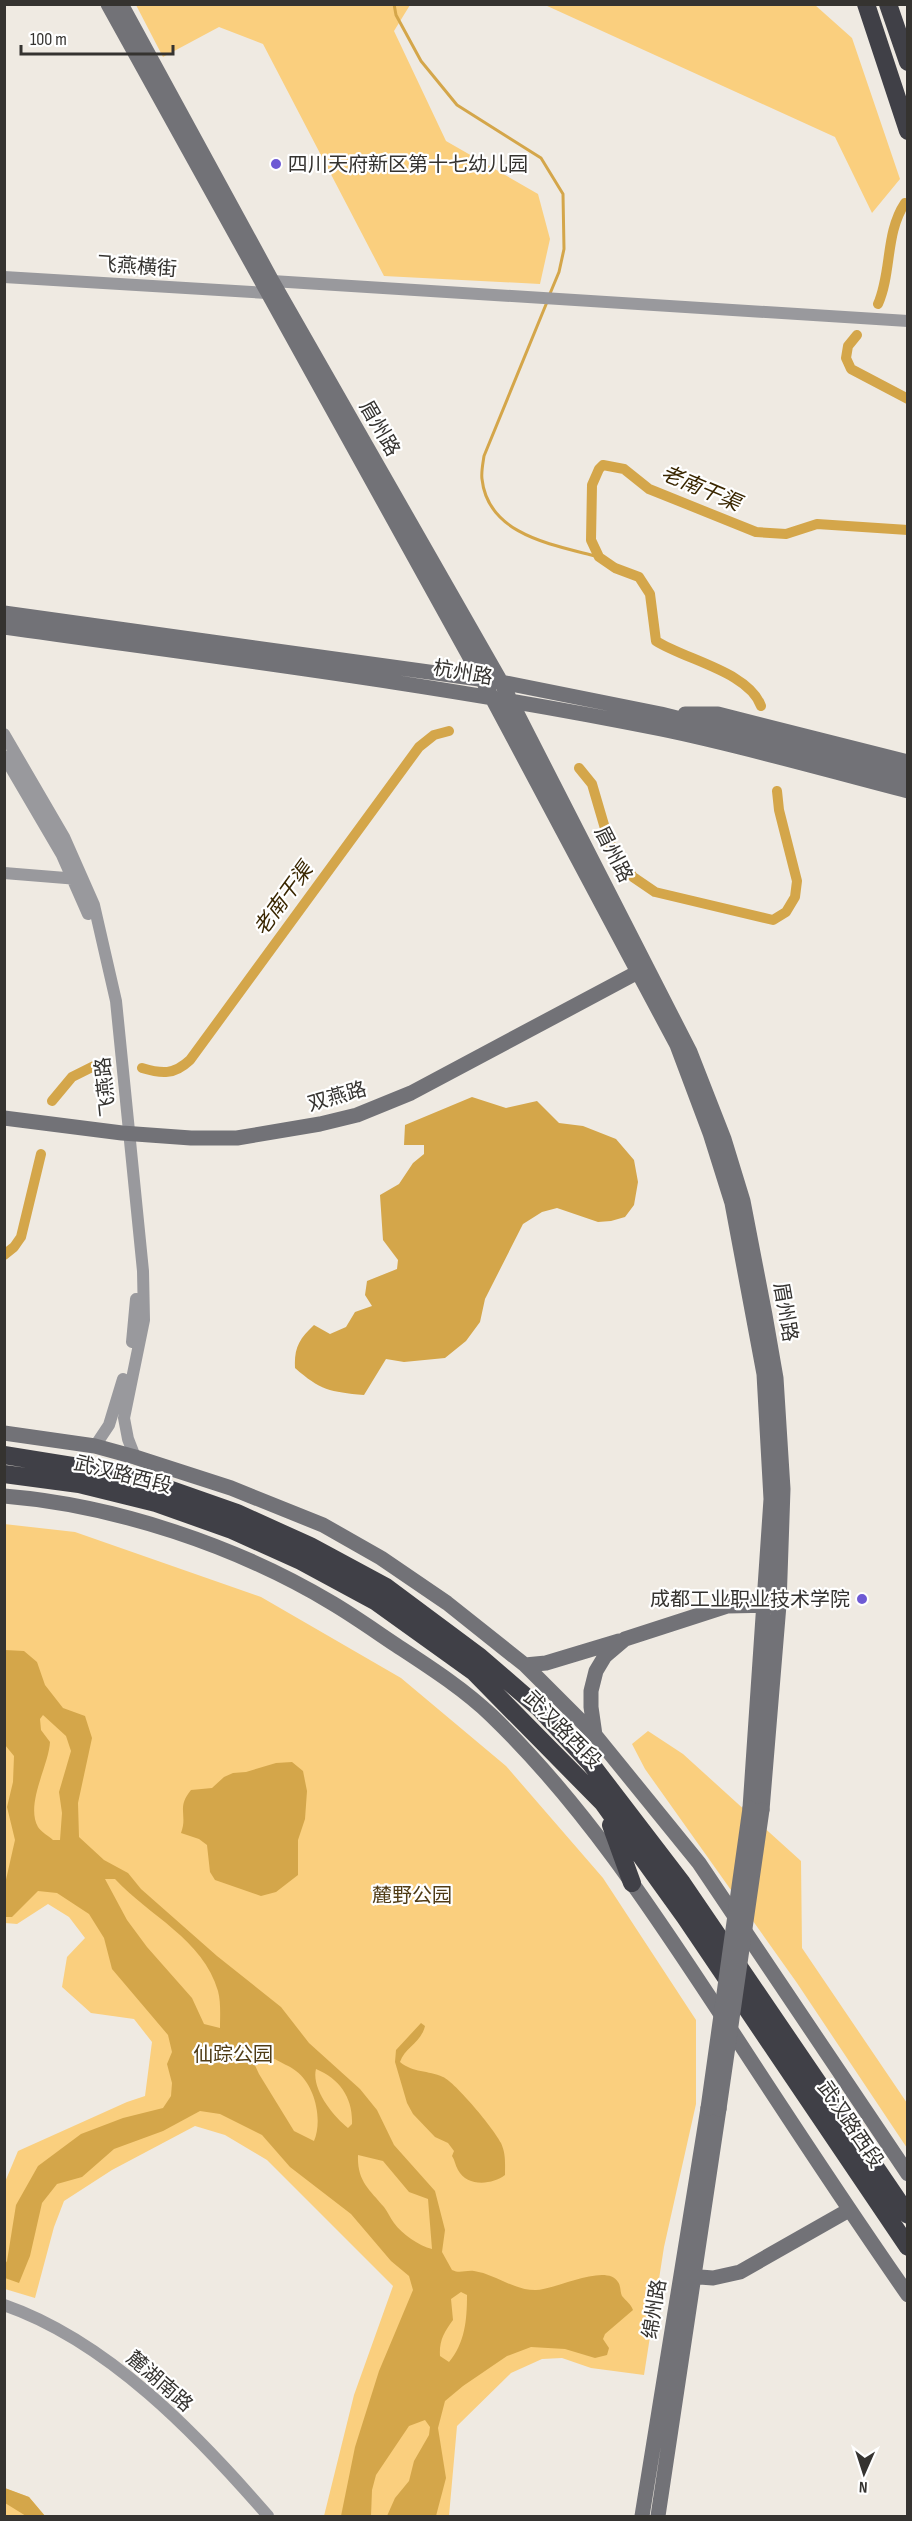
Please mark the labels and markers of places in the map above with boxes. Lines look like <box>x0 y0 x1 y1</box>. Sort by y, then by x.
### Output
place label: 四川天府新区第十七幼儿园 <box>288 153 528 177</box>
marker: 四川天府新区第十七幼儿园 <box>269 157 283 171</box>
place label: 成都工业职业技术学院 <box>650 1588 850 1612</box>
marker: 成都工业职业技术学院 <box>855 1592 869 1606</box>

